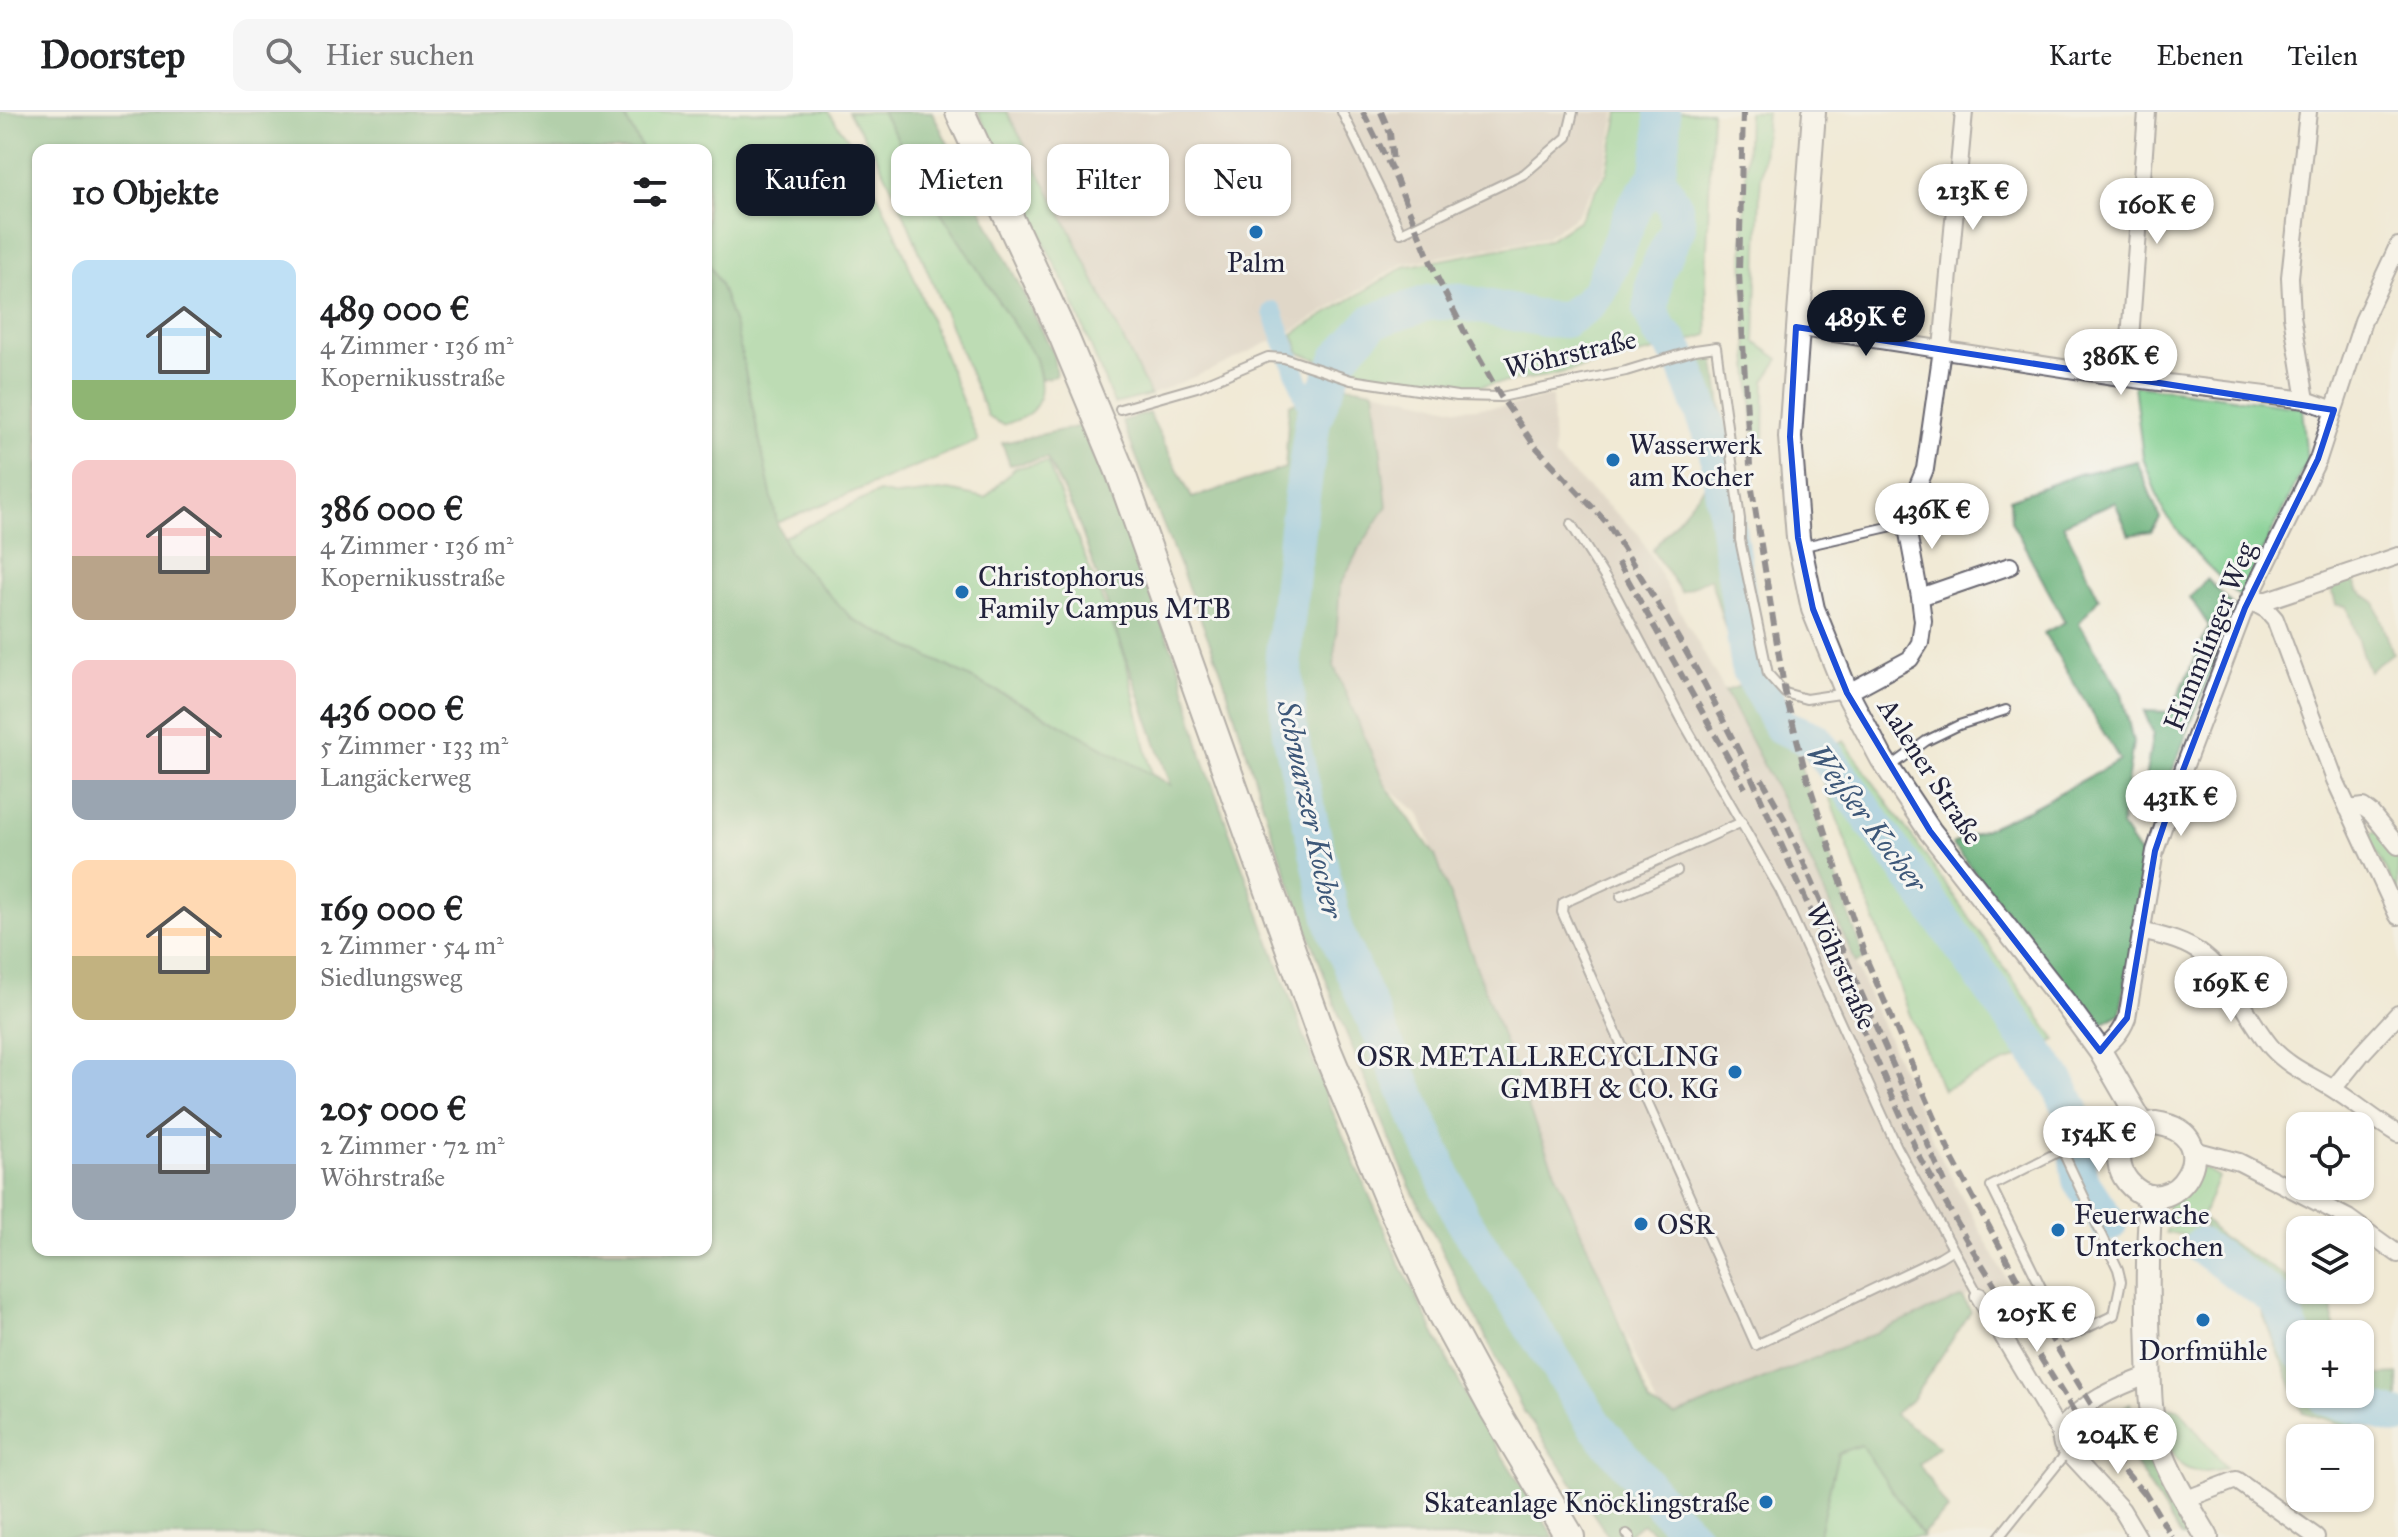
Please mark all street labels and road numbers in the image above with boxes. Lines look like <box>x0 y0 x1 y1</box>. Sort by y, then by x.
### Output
street label: Wöhrstraße <box>1500 321 1640 386</box>
street label: Himmlinger Weg <box>2156 536 2264 736</box>
street label: Aalener Straße <box>1870 691 1991 851</box>
street label: Wöhrstraße <box>1798 898 1885 1035</box>

